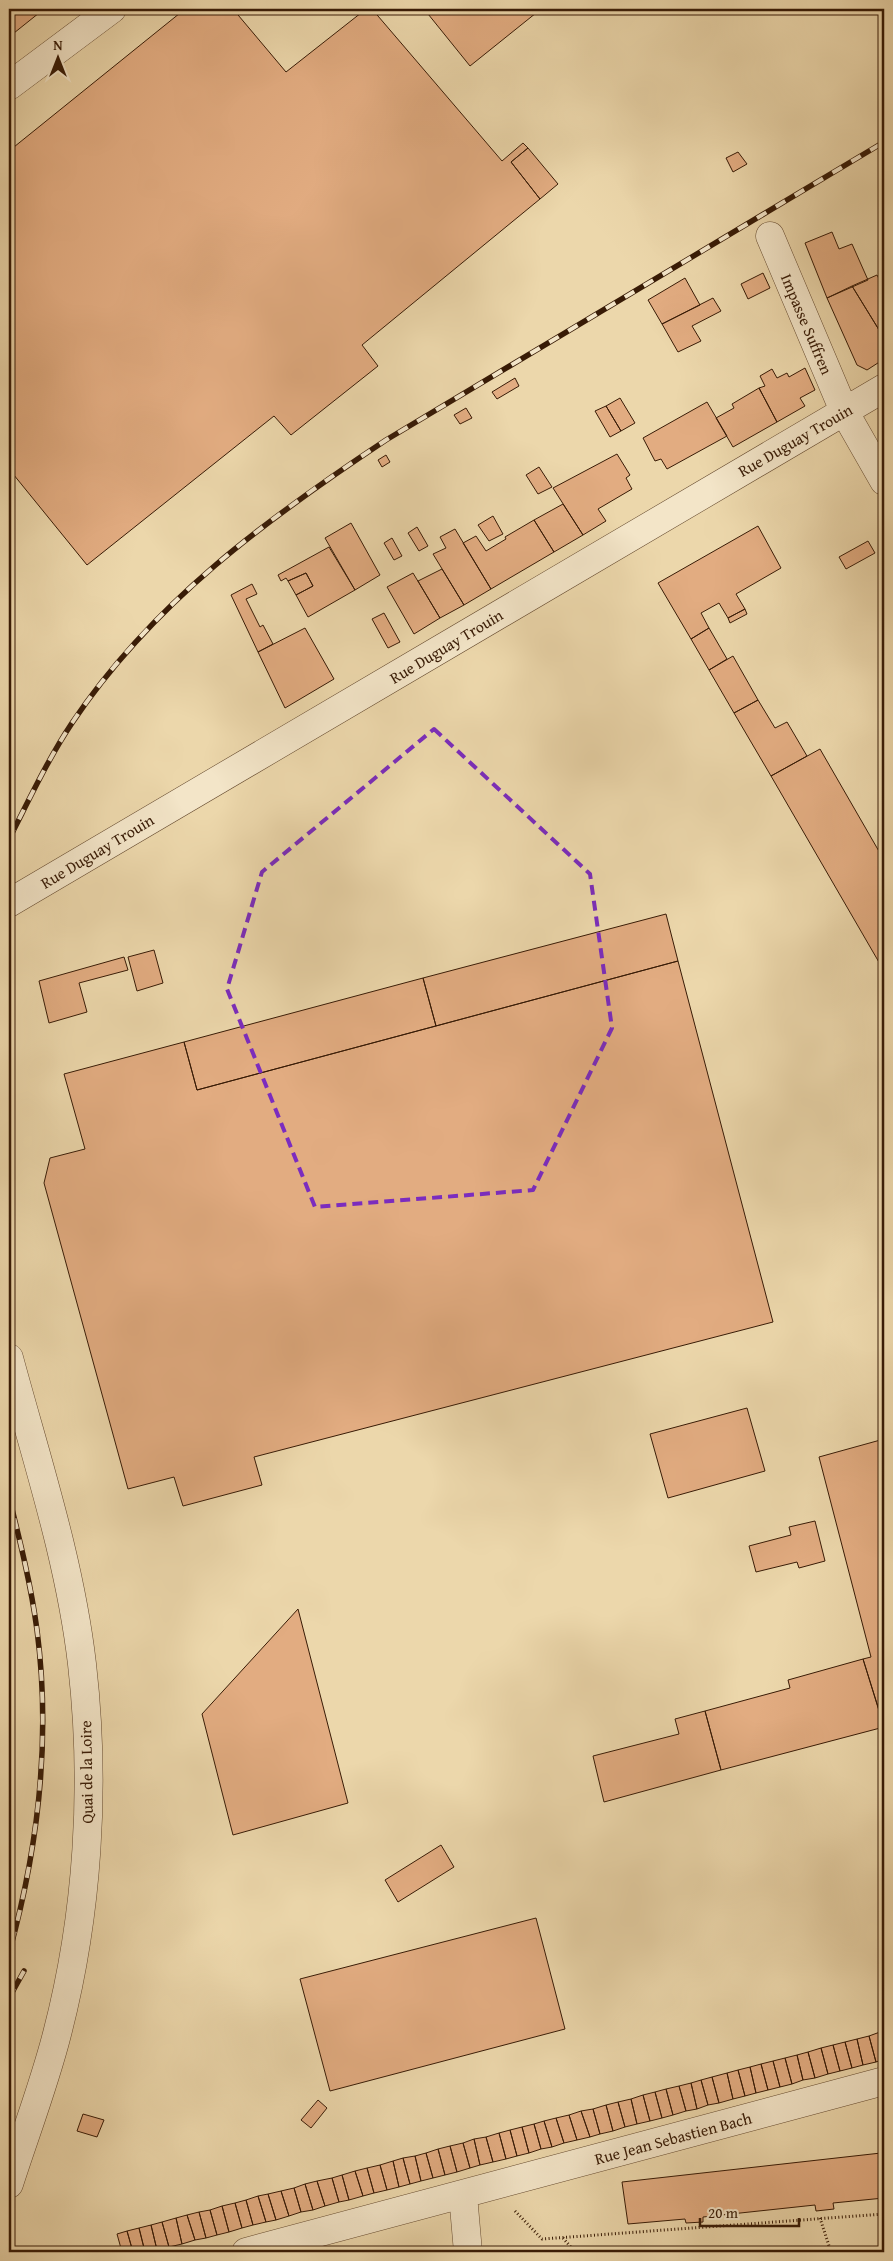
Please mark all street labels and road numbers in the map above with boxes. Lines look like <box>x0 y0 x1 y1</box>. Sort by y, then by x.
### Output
street label: Impasse Suffren <box>775 270 839 378</box>
street label: Rue Duguay Trouin <box>733 397 857 483</box>
street label: Rue Duguay Trouin <box>385 603 507 689</box>
street label: Rue Duguay Trouin <box>36 808 158 894</box>
street label: Quai de la Loire <box>73 1720 99 1824</box>
street label: Rue Jean Sebastien Bach <box>592 2105 754 2171</box>

